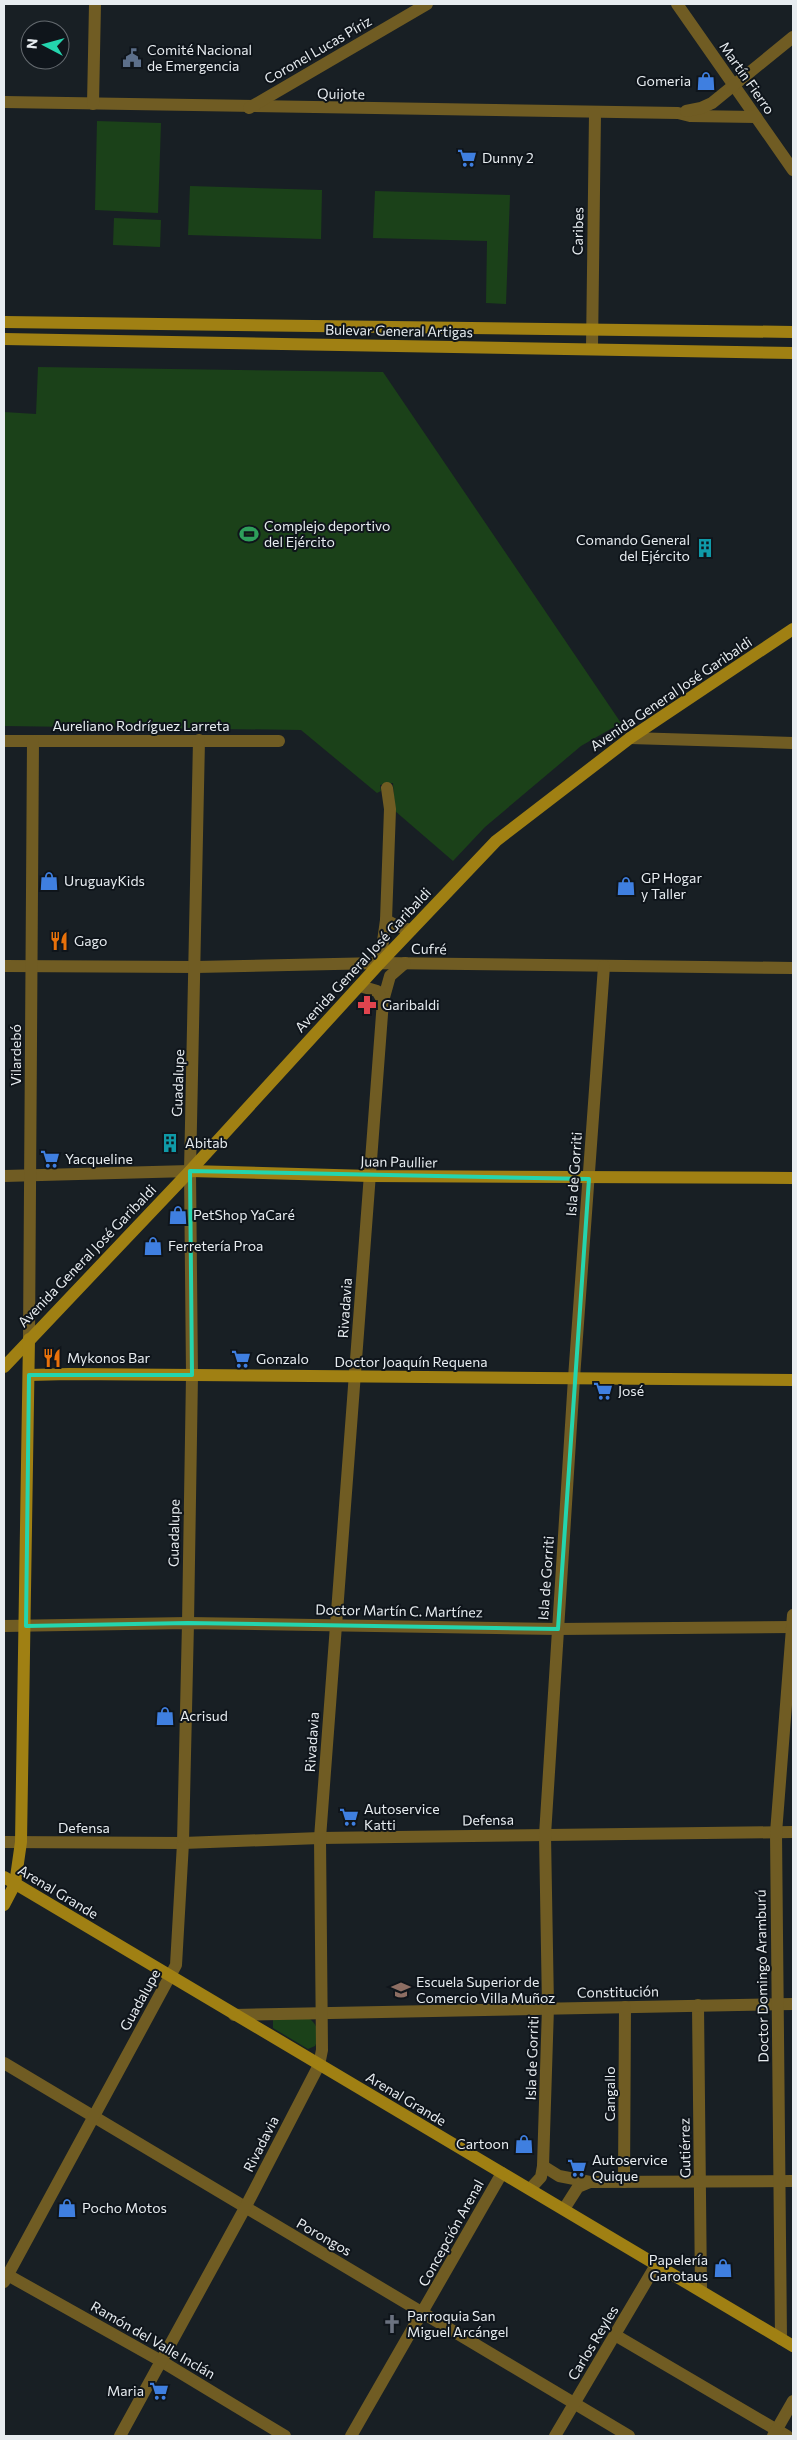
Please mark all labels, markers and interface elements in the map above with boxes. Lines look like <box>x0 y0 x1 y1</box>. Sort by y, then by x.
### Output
street label: Coronel Lucas Píriz <box>261 12 374 87</box>
north arrow <box>20 20 70 70</box>
text: N <box>23 37 41 50</box>
street label: Martín Fierro <box>716 38 779 117</box>
place label: Comité Nacional de Emergencia <box>147 41 252 74</box>
public building icon: Comité Nacional de Emergencia <box>121 47 143 69</box>
shop icon: Gomeria <box>695 70 717 92</box>
place label: Gomeria <box>636 72 691 89</box>
street label: Quijote <box>317 85 365 102</box>
supermarket icon: Dunny 2 <box>456 147 478 169</box>
place label: Dunny 2 <box>482 149 534 166</box>
street label: Caribes <box>569 207 586 255</box>
street label: Bulevar General Artigas <box>325 321 473 340</box>
place label: Complejo deportivo del Ejército <box>264 517 390 550</box>
sports icon: Complejo deportivo del Ejército <box>238 523 260 545</box>
place label: Comando General del Ejército <box>576 531 690 564</box>
building icon: Comando General del Ejército <box>694 537 716 559</box>
street label: Avenida General José Garibaldi <box>587 633 755 754</box>
street label: Aureliano Rodríguez Larreta <box>52 717 230 734</box>
place label: GP Hogar y Taller <box>641 869 702 902</box>
shop icon: UruguayKids <box>38 870 60 892</box>
place label: UruguayKids <box>64 872 145 889</box>
shop icon: GP Hogar y Taller <box>615 875 637 897</box>
street label: Avenida General José Garibaldi <box>292 884 434 1036</box>
restaurant icon: Gago <box>48 930 70 952</box>
place label: Gago <box>74 932 107 949</box>
street label: Cufré <box>411 940 447 957</box>
pharmacy icon: Garibaldi <box>356 994 378 1016</box>
place label: Garibaldi <box>382 997 440 1013</box>
street label: Vilardebó <box>7 1024 24 1086</box>
street label: Guadalupe <box>168 1049 187 1117</box>
street label: Isla de Gorriti <box>562 1131 585 1217</box>
building icon: Abitab <box>159 1132 181 1154</box>
place label: Abitab <box>185 1134 228 1151</box>
supermarket icon: Yacqueline <box>39 1148 61 1170</box>
place label: Yacqueline <box>65 1150 133 1167</box>
street label: Juan Paullier <box>360 1152 438 1171</box>
street label: Avenida General José Garibaldi <box>14 1181 159 1330</box>
shop icon: PetShop YaCaré <box>167 1204 189 1226</box>
place label: PetShop YaCaré <box>193 1206 295 1223</box>
shop icon: Ferretería Proa <box>142 1235 164 1257</box>
place label: Ferretería Proa <box>168 1237 263 1254</box>
street label: Rivadavia <box>334 1277 355 1339</box>
restaurant icon: Mykonos Bar <box>41 1347 63 1369</box>
supermarket icon: Gonzalo <box>230 1348 252 1370</box>
place label: Mykonos Bar <box>67 1349 150 1366</box>
place label: Gonzalo <box>256 1350 309 1367</box>
street label: Doctor Joaquín Requena <box>335 1353 487 1370</box>
supermarket icon: José <box>592 1380 614 1402</box>
place label: José <box>618 1382 644 1399</box>
street label: Guadalupe <box>164 1499 183 1567</box>
street label: Isla de Gorriti <box>534 1535 557 1621</box>
street label: Doctor Martín C. Martínez <box>315 1601 483 1620</box>
shop icon: Acrisud <box>154 1705 176 1727</box>
place label: Acrisud <box>180 1707 228 1724</box>
street label: Rivadavia <box>301 1711 322 1773</box>
place label: Autoservice Katti <box>364 1800 440 1833</box>
supermarket icon: Autoservice Katti <box>338 1806 360 1828</box>
street label: Defensa <box>462 1811 514 1828</box>
street label: Defensa <box>58 1819 110 1836</box>
street label: Arenal Grande <box>15 1861 101 1922</box>
street label: Doctor Domingo Aramburú <box>751 1889 772 2063</box>
street label: Guadalupe <box>116 1966 163 2034</box>
place label: Escuela Superior de Comercio Villa Muñoz <box>416 1973 555 2006</box>
school or university icon: Escuela Superior de Comercio Villa Muñoz <box>390 1979 412 2001</box>
street label: Constitución <box>577 1982 659 2001</box>
street label: Isla de Gorriti <box>522 2015 541 2101</box>
street label: Cangallo <box>601 2066 618 2122</box>
street label: Arenal Grande <box>363 2068 449 2129</box>
street label: Rivadavia <box>239 2113 282 2175</box>
street label: Gutiérrez <box>675 2118 694 2178</box>
shop icon: Cartoon <box>513 2133 535 2155</box>
place label: Cartoon <box>456 2135 509 2152</box>
place label: Autoservice Quique <box>592 2151 668 2184</box>
supermarket icon: Autoservice Quique <box>566 2157 588 2179</box>
street label: Concepción Arenal <box>414 2176 487 2289</box>
shop icon: Pocho Motos <box>56 2197 78 2219</box>
place label: Pocho Motos <box>82 2199 167 2216</box>
street label: Porongos <box>294 2214 355 2259</box>
place label: Papelería Garotaus <box>649 2251 708 2284</box>
shop icon: Papelería Garotaus <box>712 2257 734 2279</box>
street label: Ramón del Valle Inclán <box>88 2297 218 2382</box>
street label: Carlos Reyles <box>564 2302 621 2383</box>
place label: Parroquia San Miguel Arcángel <box>407 2307 509 2340</box>
church icon: Parroquia San Miguel Arcángel <box>381 2313 403 2335</box>
supermarket icon: Maria <box>148 2380 170 2402</box>
place label: Maria <box>107 2382 144 2399</box>

